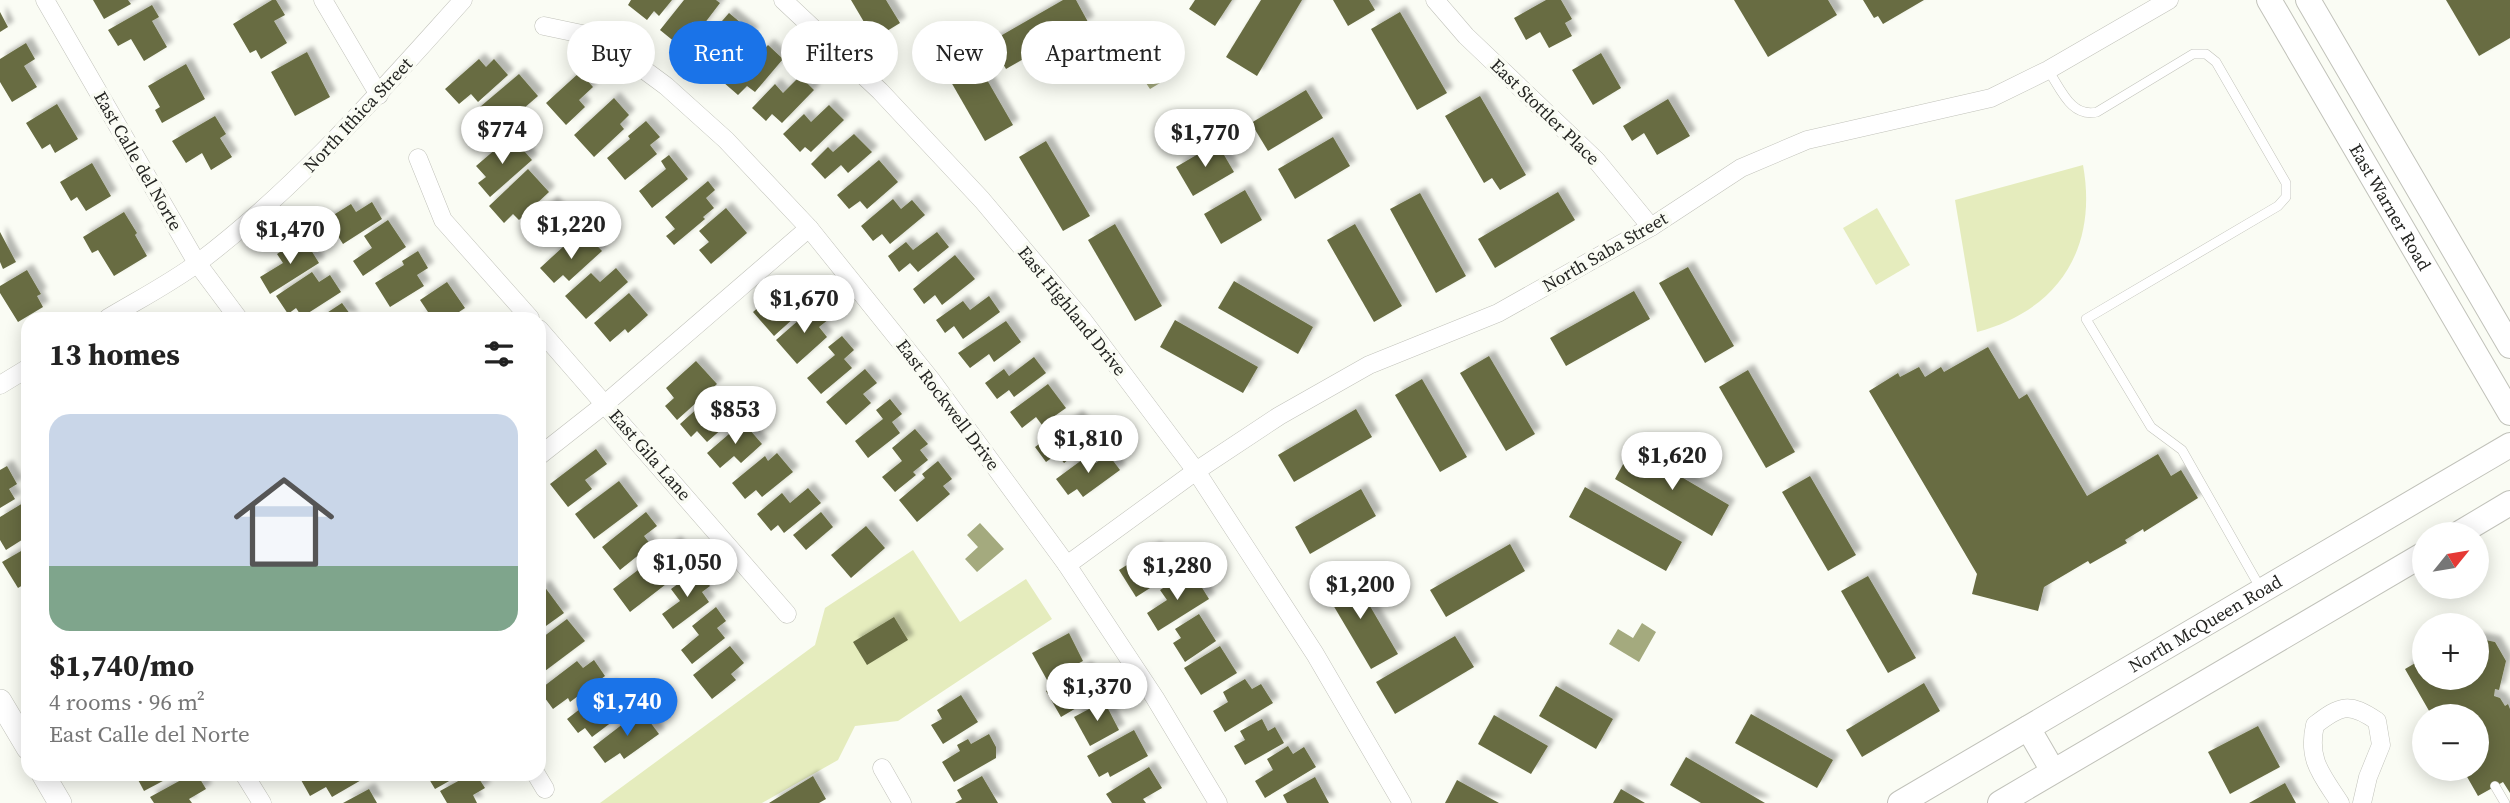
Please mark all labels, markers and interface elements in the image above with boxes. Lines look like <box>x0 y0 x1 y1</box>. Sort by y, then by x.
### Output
chip: Buy <box>567 21 655 84</box>
chip: Rent <box>669 21 767 84</box>
chip: Filters <box>781 21 898 84</box>
chip: New <box>912 21 1007 84</box>
chip: Apartment <box>1021 21 1185 84</box>
street label: North Ithica Street <box>298 52 418 178</box>
street label: East Stottler Place <box>1485 53 1606 171</box>
street label: East Calle del Norte <box>88 86 189 235</box>
pin: $774 <box>461 106 543 166</box>
pin: $1,770 <box>1148 110 1262 169</box>
text: $774 <box>477 113 527 145</box>
text: $1,770 <box>1170 116 1240 148</box>
street label: East Warner Road <box>2344 139 2437 275</box>
pin: $1,220 <box>514 202 628 261</box>
pin: $1,470 <box>233 206 347 266</box>
street label: North Saba Street <box>1538 206 1672 297</box>
text: $1,220 <box>536 208 606 240</box>
text: $1,470 <box>255 213 325 245</box>
street label: East Highland Drive <box>1012 241 1133 381</box>
pin: $1,670 <box>747 276 861 335</box>
text: $1,670 <box>769 282 839 314</box>
text: 13 homes <box>49 334 180 375</box>
street label: East Rockwell Drive <box>891 334 1006 475</box>
icon: filters <box>480 335 518 373</box>
pin: $853 <box>694 386 776 446</box>
text: $853 <box>710 393 760 425</box>
street label: East Gila Lane <box>604 403 697 506</box>
pin: $1,810 <box>1031 416 1145 475</box>
text: $1,810 <box>1053 422 1123 454</box>
pin: $1,620 <box>1615 433 1729 492</box>
text: $1,620 <box>1637 439 1707 471</box>
icon: home <box>221 459 347 585</box>
north arrow <box>2412 522 2488 598</box>
map controls <box>2412 522 2489 781</box>
pin: $1,050 <box>630 540 744 599</box>
pin: $1,280 <box>1120 542 1234 602</box>
text: $1,050 <box>652 546 722 578</box>
text: $1,280 <box>1142 549 1212 581</box>
pin: $1,200 <box>1303 562 1417 621</box>
text: $1,200 <box>1325 568 1395 600</box>
street label: North McQueen Road <box>2124 569 2286 678</box>
button: + <box>2412 613 2489 690</box>
text: $1,740/mo <box>49 645 194 686</box>
pin: $1,370 <box>1040 664 1154 723</box>
text: $1,370 <box>1062 670 1132 702</box>
pin: $1,740 <box>570 678 684 738</box>
text: $1,740 <box>592 685 662 717</box>
text: 4 rooms · 96 m² <box>49 686 205 718</box>
button: − <box>2412 704 2489 781</box>
text: East Calle del Norte <box>49 718 250 750</box>

